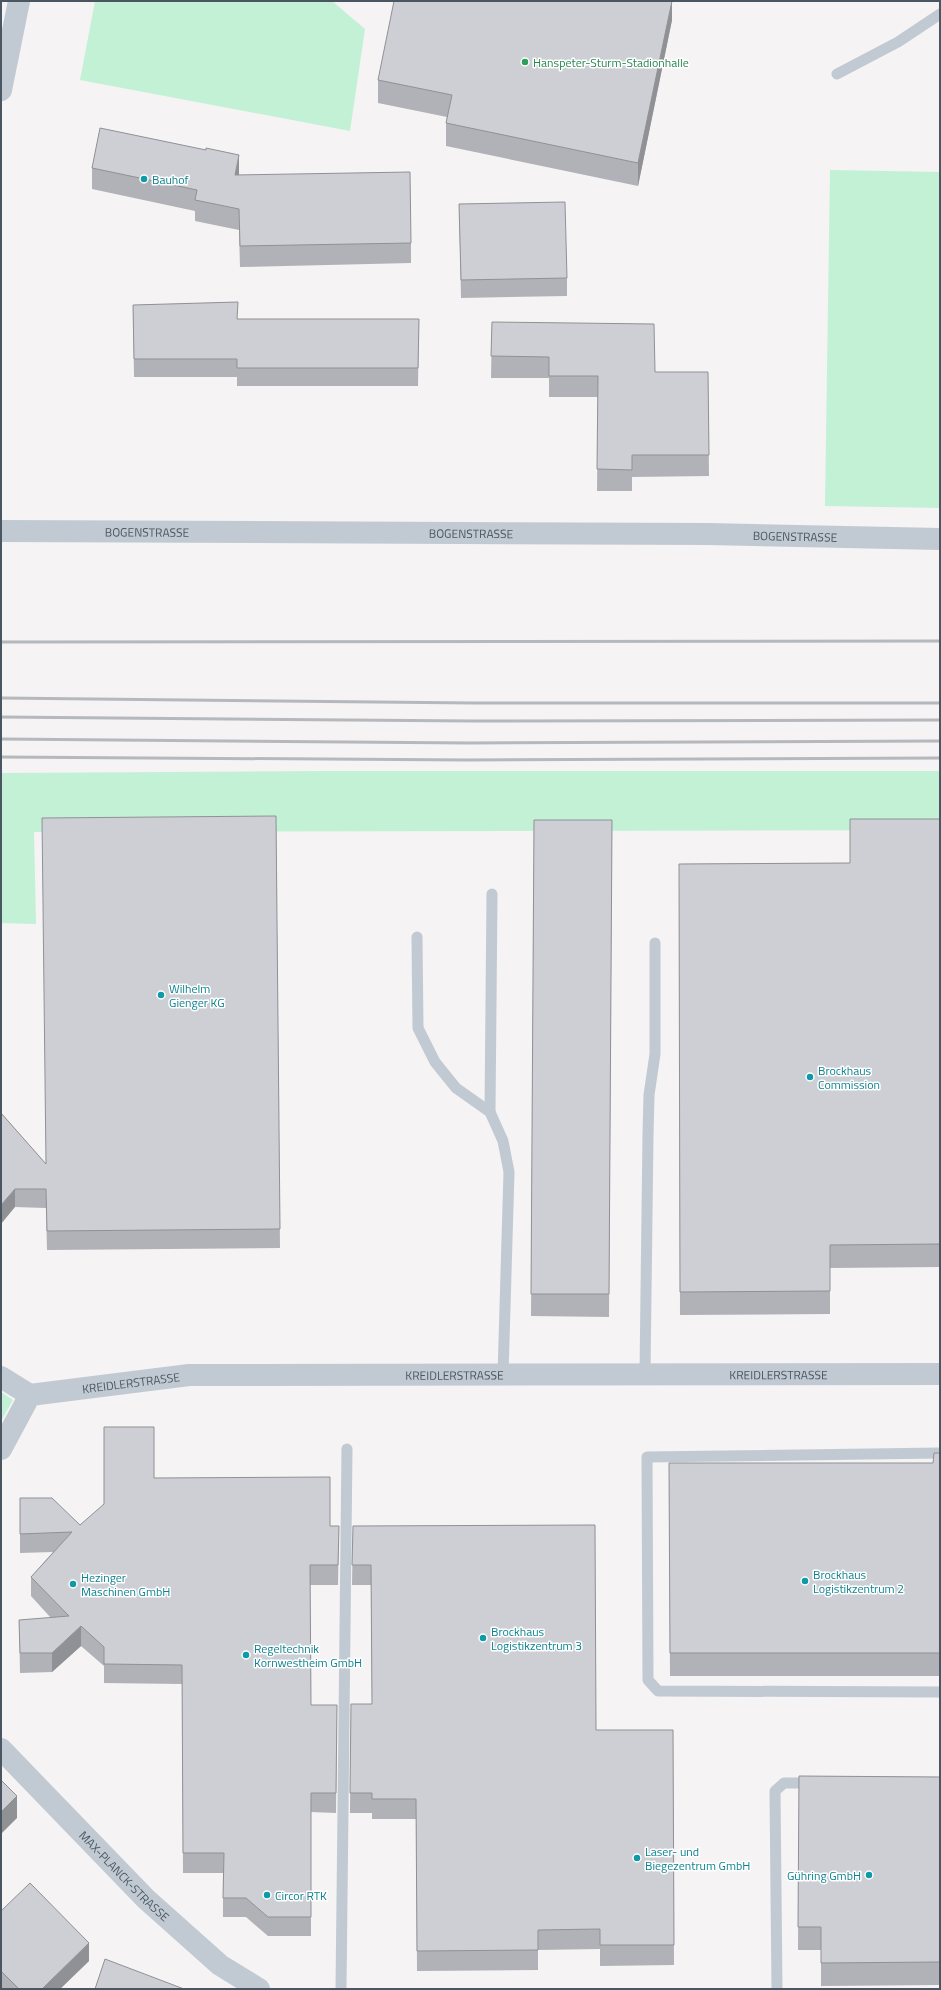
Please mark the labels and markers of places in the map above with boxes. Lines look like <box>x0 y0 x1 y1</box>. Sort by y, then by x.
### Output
place label: Hanspeter-Sturm-Stadionhalle <box>533 53 689 72</box>
marker: Hanspeter-Sturm-Stadionhalle <box>520 57 530 67</box>
place label: Bauhof <box>152 170 189 189</box>
marker: Bauhof <box>139 174 149 184</box>
place label: Wilhelm Gienger KG <box>169 979 225 1012</box>
marker: Wilhelm Gienger KG <box>156 990 166 1000</box>
place label: Brockhaus Commission <box>818 1061 880 1094</box>
marker: Brockhaus Commission <box>805 1072 815 1082</box>
place label: Brockhaus Logistikzentrum 2 <box>813 1565 904 1598</box>
place label: Hezinger Maschinen GmbH <box>81 1568 170 1601</box>
marker: Brockhaus Logistikzentrum 2 <box>800 1576 810 1586</box>
marker: Hezinger Maschinen GmbH <box>68 1579 78 1589</box>
place label: Brockhaus Logistikzentrum 3 <box>491 1622 582 1655</box>
marker: Brockhaus Logistikzentrum 3 <box>478 1633 488 1643</box>
place label: Regeltechnik Kornwestheim GmbH <box>254 1639 362 1672</box>
marker: Regeltechnik Kornwestheim GmbH <box>241 1650 251 1660</box>
place label: Laser- und Biegezentrum GmbH <box>645 1842 750 1875</box>
marker: Laser- und Biegezentrum GmbH <box>632 1853 642 1863</box>
place label: Gühring GmbH <box>787 1866 861 1885</box>
marker: Gühring GmbH <box>864 1870 874 1880</box>
place label: Circor RTK <box>275 1886 327 1905</box>
marker: Circor RTK <box>262 1890 272 1900</box>

